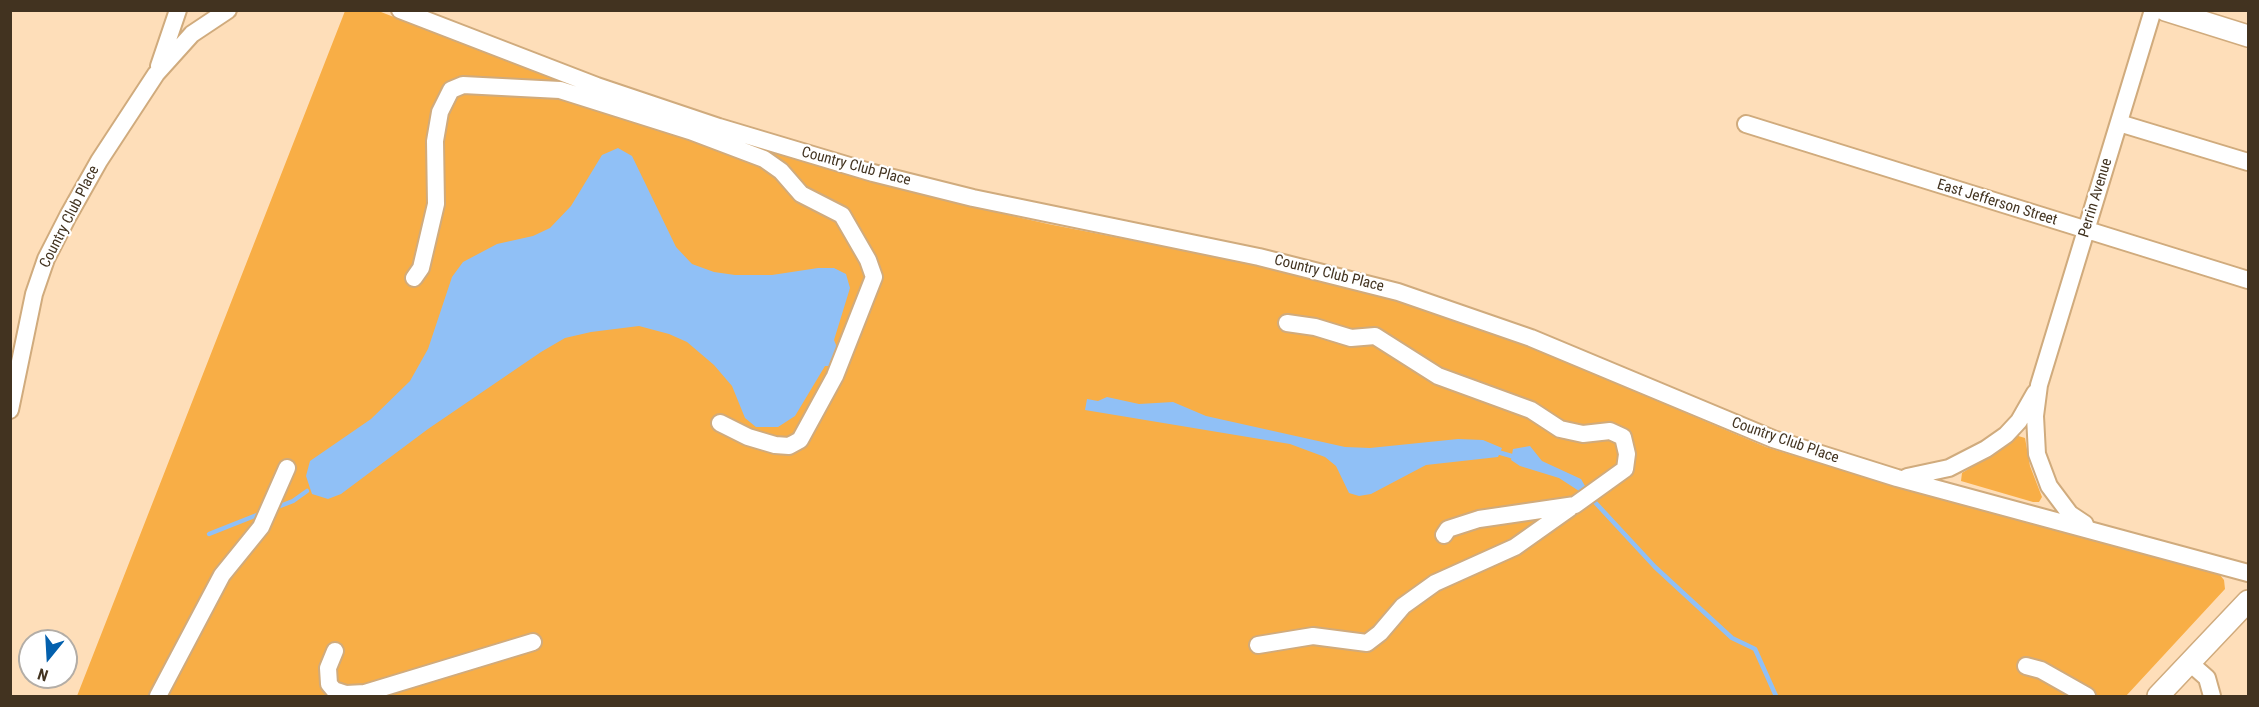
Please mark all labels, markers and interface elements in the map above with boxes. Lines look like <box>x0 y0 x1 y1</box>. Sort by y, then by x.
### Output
street label: Country Club Place <box>799 144 913 190</box>
street label: Perrin Avenue <box>2075 156 2117 240</box>
street label: Country Club Place <box>36 163 104 271</box>
street label: East Jefferson Street <box>1935 176 2059 230</box>
street label: Country Club Place <box>1272 252 1386 296</box>
street label: Country Club Place <box>1729 414 1841 468</box>
north arrow <box>18 629 78 689</box>
text: N <box>35 664 51 685</box>

